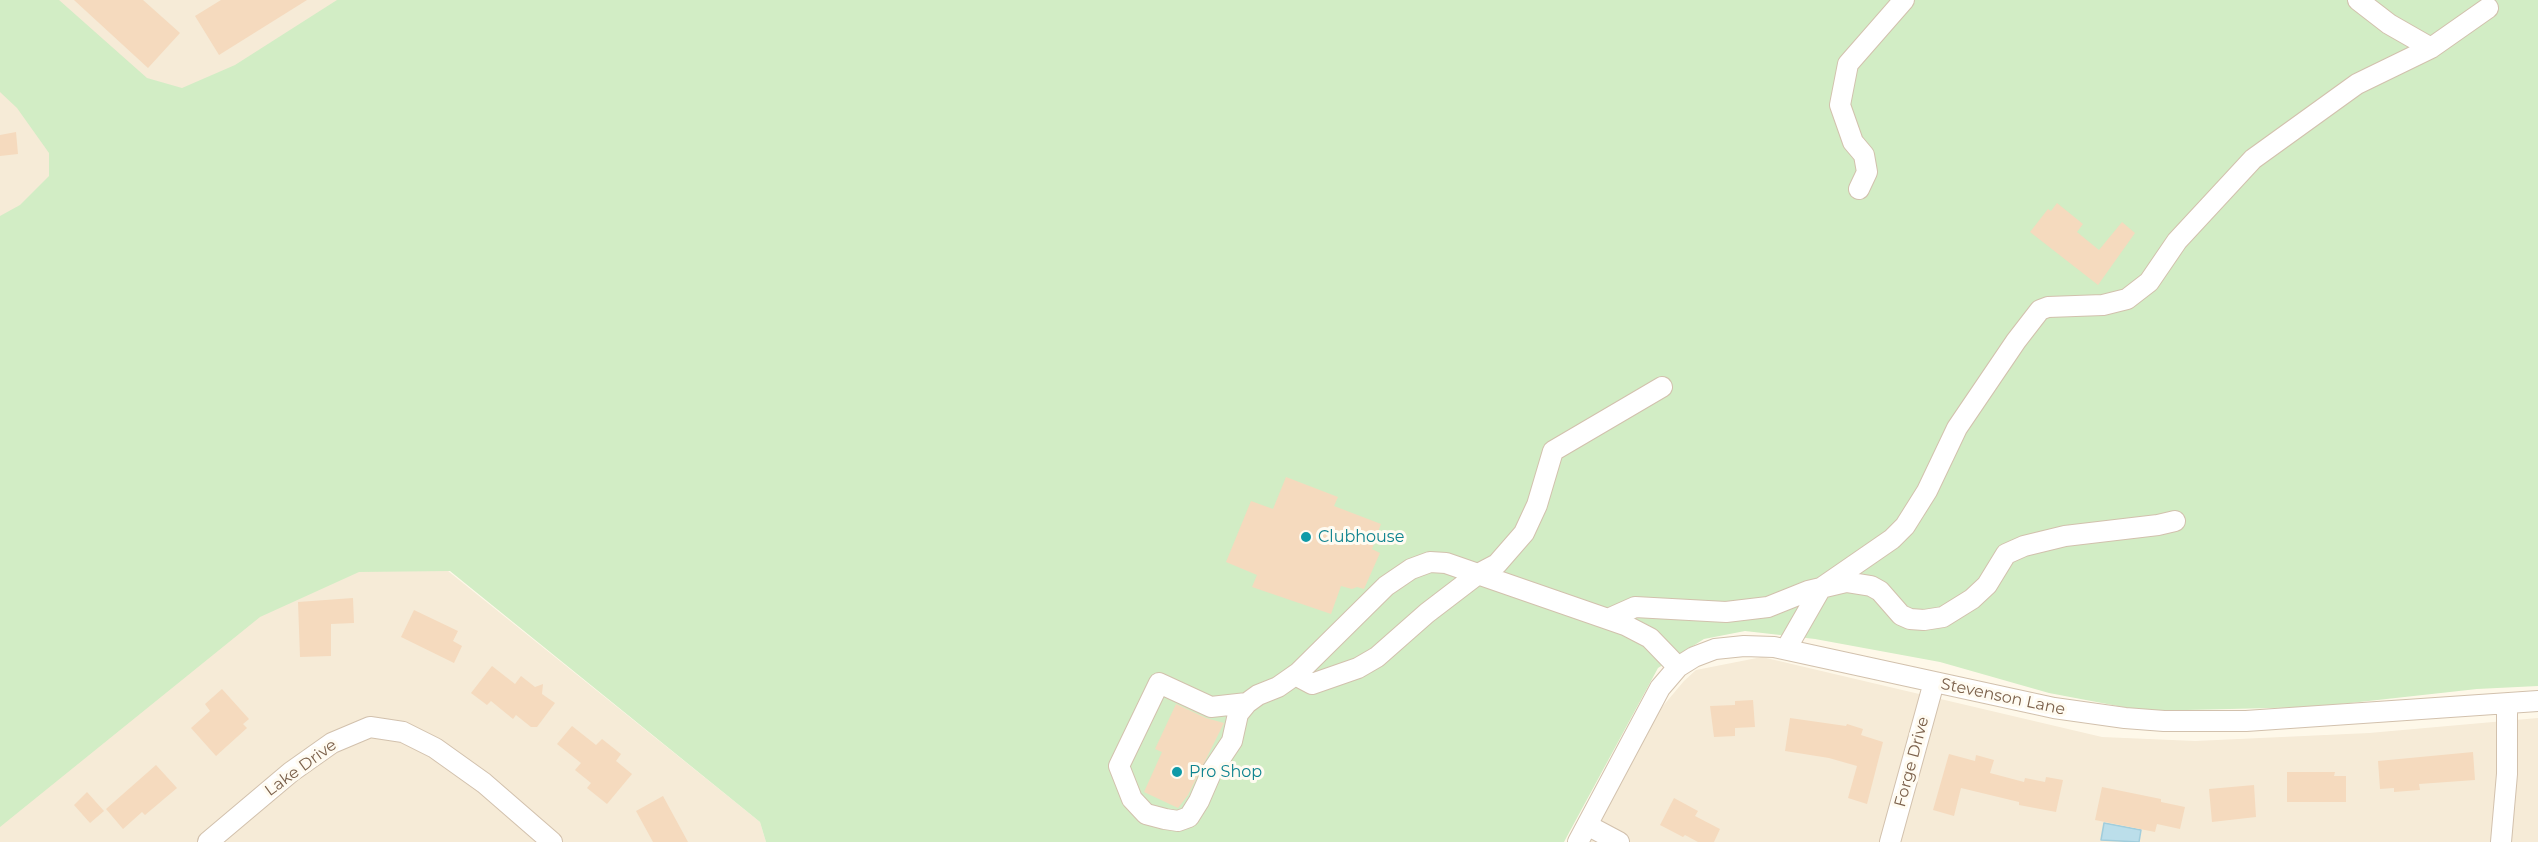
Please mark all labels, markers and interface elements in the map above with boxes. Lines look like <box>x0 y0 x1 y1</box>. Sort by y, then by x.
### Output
place label: Clubhouse <box>1318 527 1404 547</box>
marker: Clubhouse <box>1299 530 1313 544</box>
street label: Stevenson Lane <box>1939 674 2067 720</box>
street label: Forge Drive <box>1891 715 1933 809</box>
street label: Lake Drive <box>261 736 341 800</box>
place label: Pro Shop <box>1189 762 1262 782</box>
marker: Pro Shop <box>1170 765 1184 779</box>

